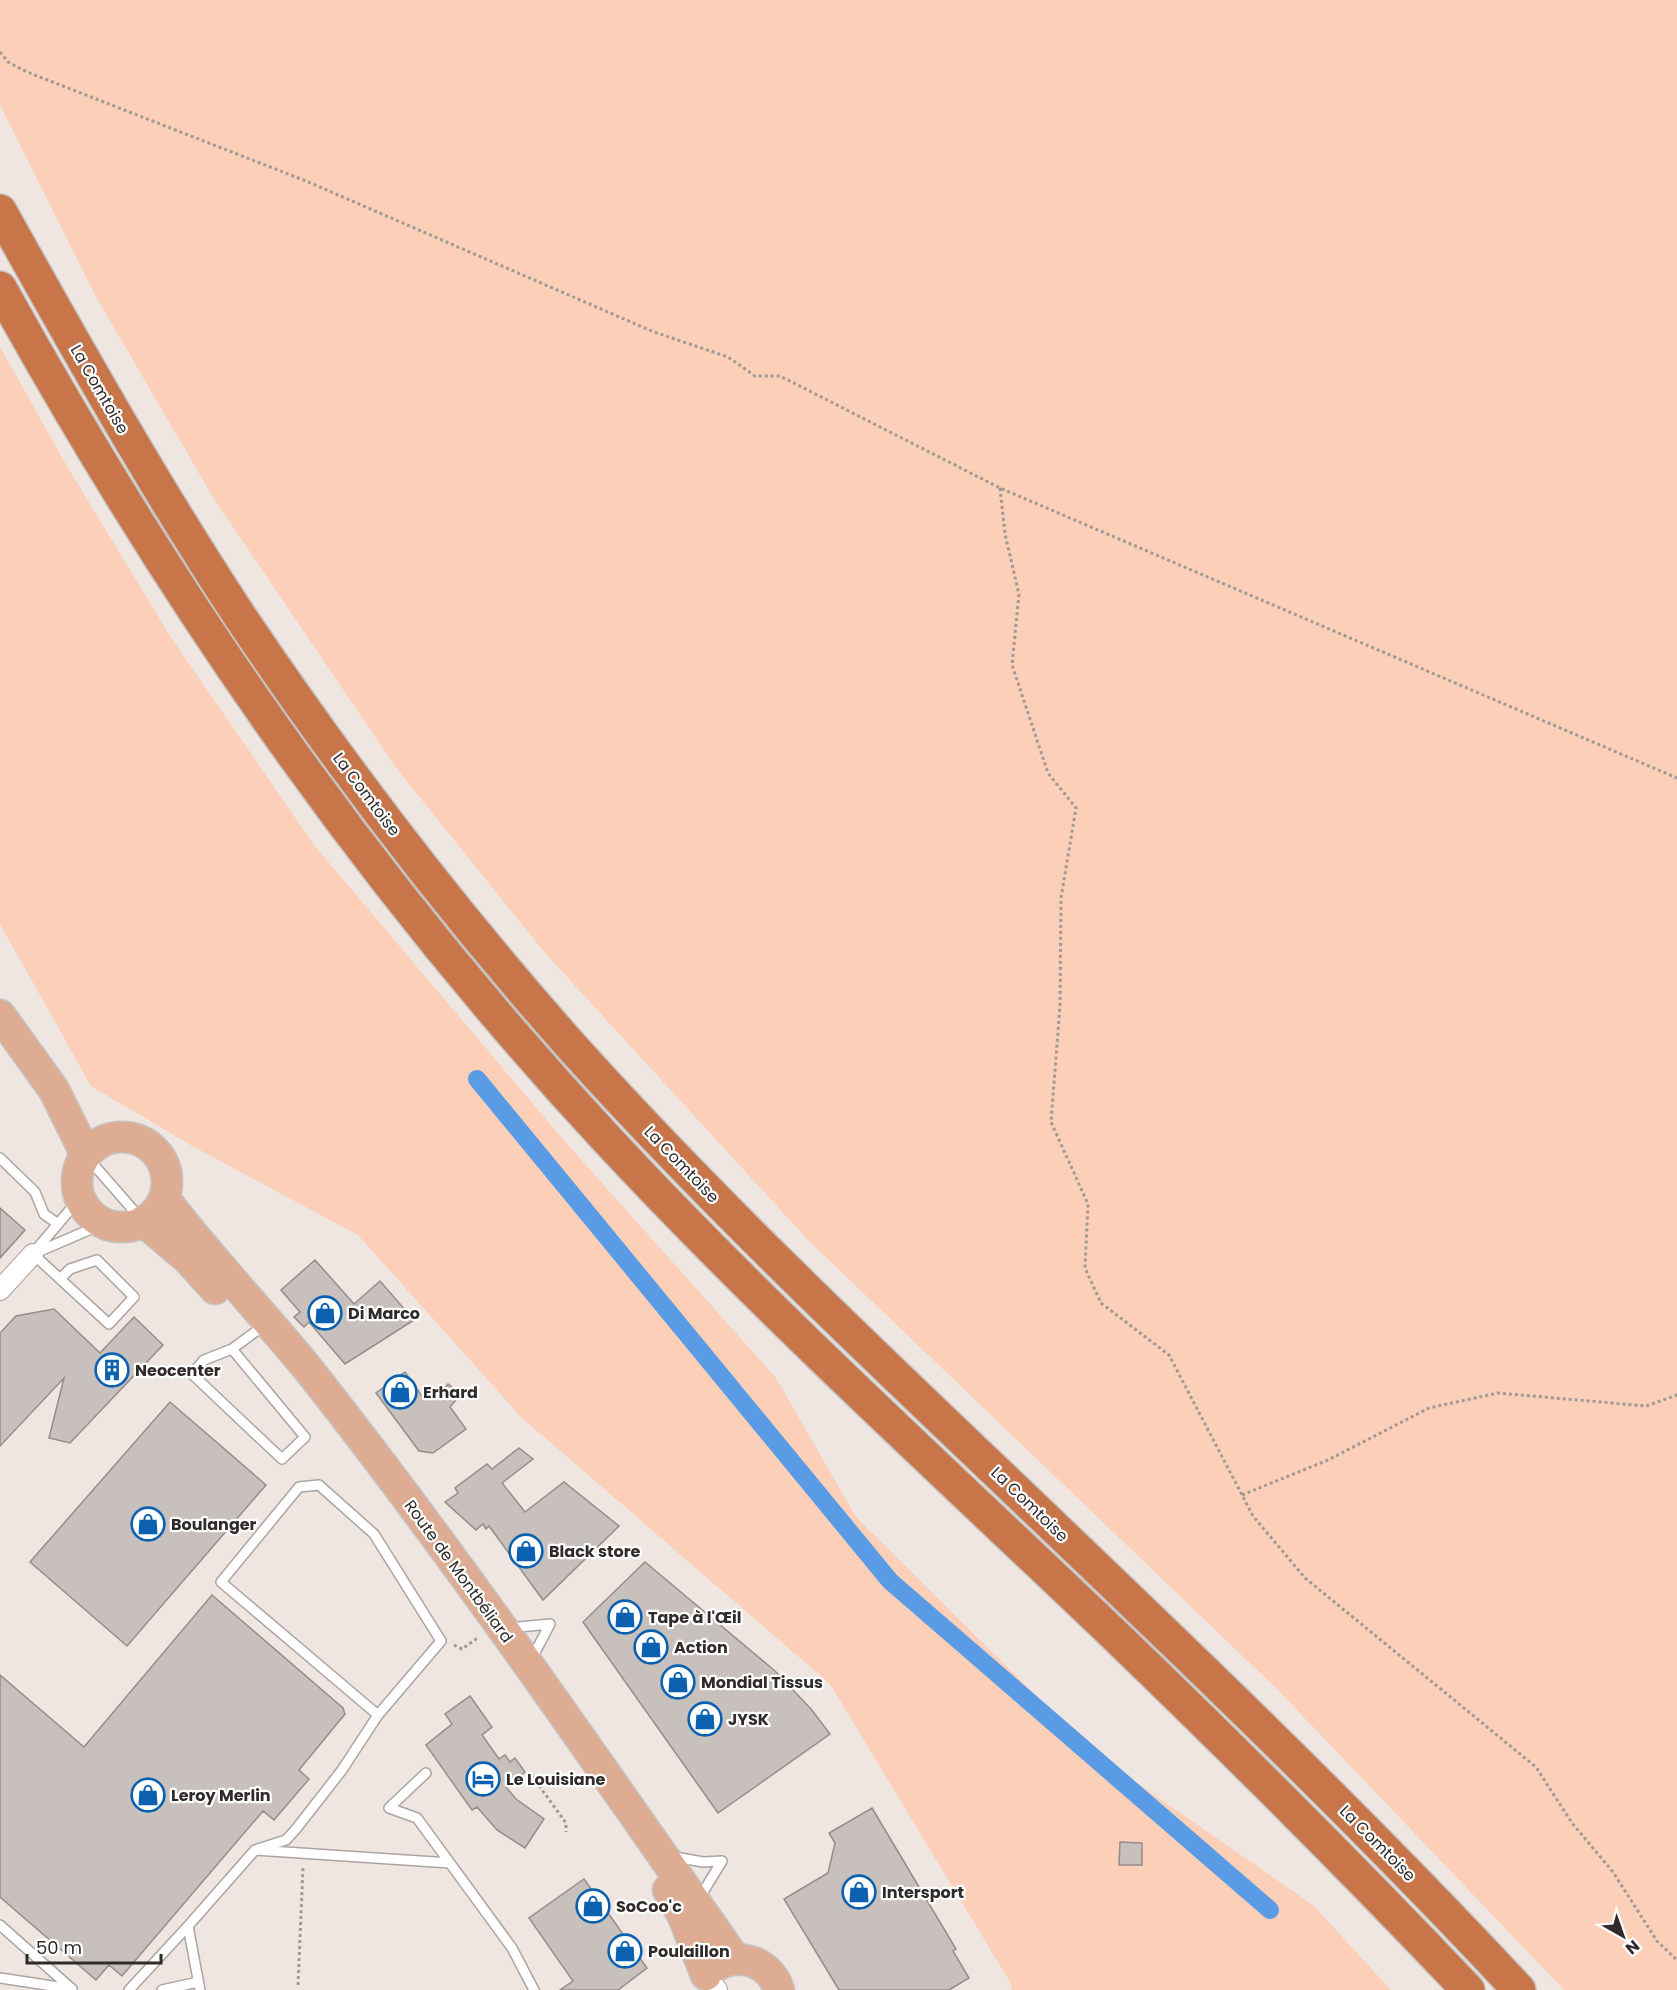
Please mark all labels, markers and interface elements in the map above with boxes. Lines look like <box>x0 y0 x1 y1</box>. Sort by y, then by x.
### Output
street label: La Comtoise <box>65 340 134 438</box>
street label: La Comtoise <box>328 748 406 841</box>
street label: La Comtoise <box>639 1121 724 1208</box>
shop icon: Di Marco <box>307 1295 343 1331</box>
place label: Di Marco <box>348 1302 420 1325</box>
building icon: Neocenter <box>94 1352 130 1388</box>
place label: Neocenter <box>135 1359 221 1382</box>
shop icon: Erhard <box>382 1374 418 1410</box>
place label: Erhard <box>423 1381 478 1404</box>
street label: La Comtoise <box>986 1462 1073 1547</box>
street label: Route de Montbéliard <box>399 1495 518 1647</box>
shop icon: Boulanger <box>130 1506 166 1542</box>
place label: Boulanger <box>171 1513 257 1536</box>
shop icon: Black store <box>508 1533 544 1569</box>
place label: Black store <box>549 1540 641 1563</box>
shop icon: Tape à l'Œil <box>607 1599 643 1635</box>
place label: Tape à l'Œil <box>648 1606 741 1629</box>
shop icon: Action <box>633 1629 669 1665</box>
place label: Action <box>674 1636 728 1659</box>
shop icon: Mondial Tissus <box>660 1664 696 1700</box>
place label: Mondial Tissus <box>701 1671 823 1694</box>
shop icon: JYSK <box>687 1701 723 1737</box>
place label: JYSK <box>728 1708 769 1731</box>
hotel icon: Le Louisiane <box>465 1761 501 1797</box>
place label: Le Louisiane <box>506 1768 606 1791</box>
shop icon: Leroy Merlin <box>130 1777 166 1813</box>
place label: Leroy Merlin <box>171 1784 271 1807</box>
street label: La Comtoise <box>1334 1800 1421 1887</box>
shop icon: Intersport <box>841 1874 877 1910</box>
place label: Intersport <box>882 1881 964 1904</box>
shop icon: SoCoo'c <box>575 1888 611 1924</box>
place label: SoCoo'c <box>616 1895 682 1918</box>
north arrow <box>1593 1906 1653 1966</box>
scale bar <box>27 1927 160 1965</box>
shop icon: Poulaillon <box>607 1933 643 1969</box>
text: N <box>1620 1934 1644 1960</box>
text: 50 m <box>36 1935 82 1960</box>
place label: Poulaillon <box>648 1940 730 1963</box>

